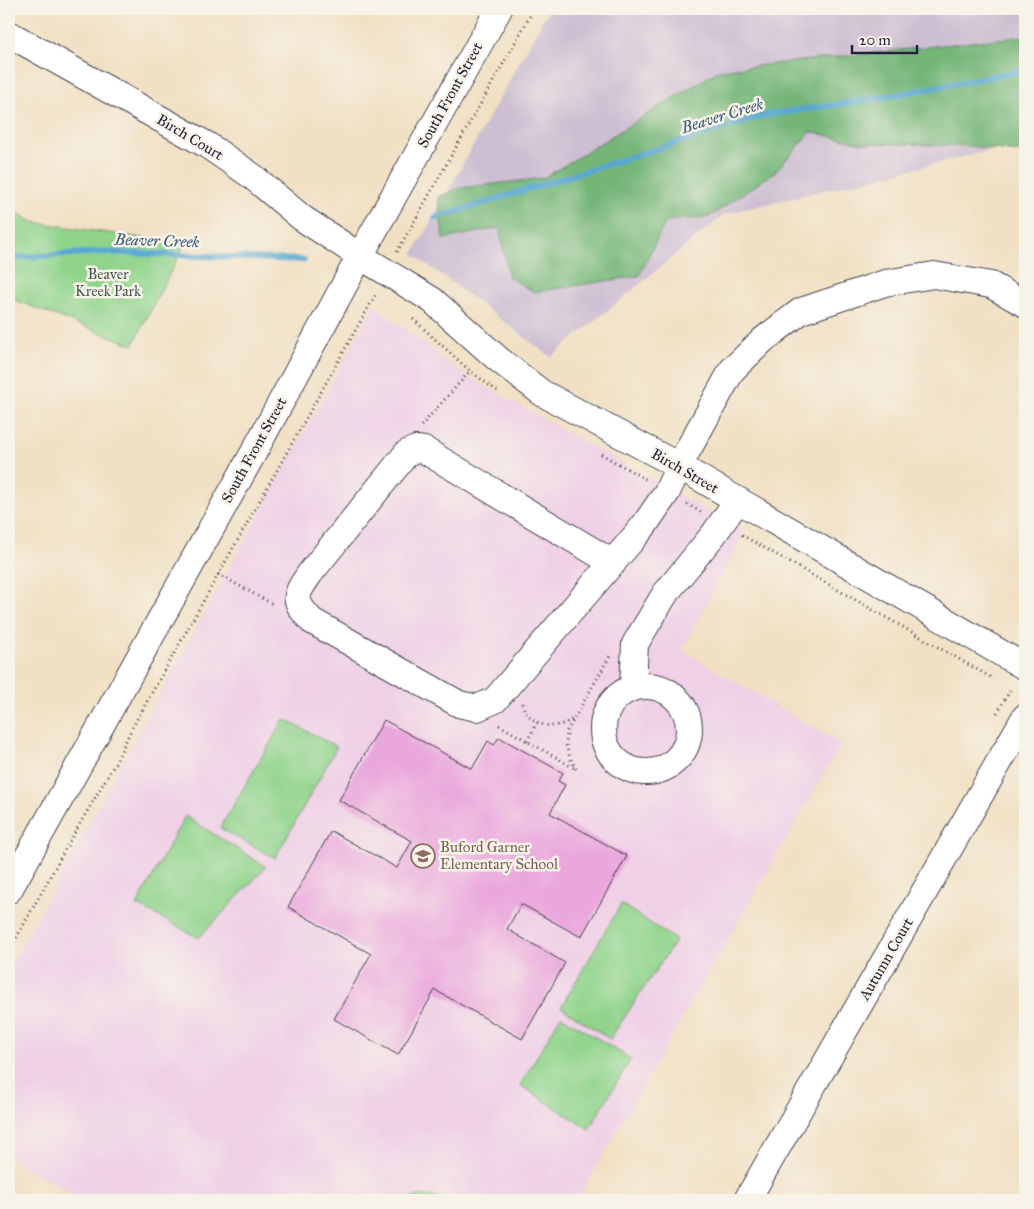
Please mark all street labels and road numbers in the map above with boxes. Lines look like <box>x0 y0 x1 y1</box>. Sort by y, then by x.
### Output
street label: South Front Street <box>414 39 487 151</box>
street label: Birch Court <box>154 110 227 164</box>
street label: South Front Street <box>218 394 291 506</box>
street label: Birch Street <box>648 445 722 498</box>
street label: Autumn Court <box>855 914 917 1004</box>

